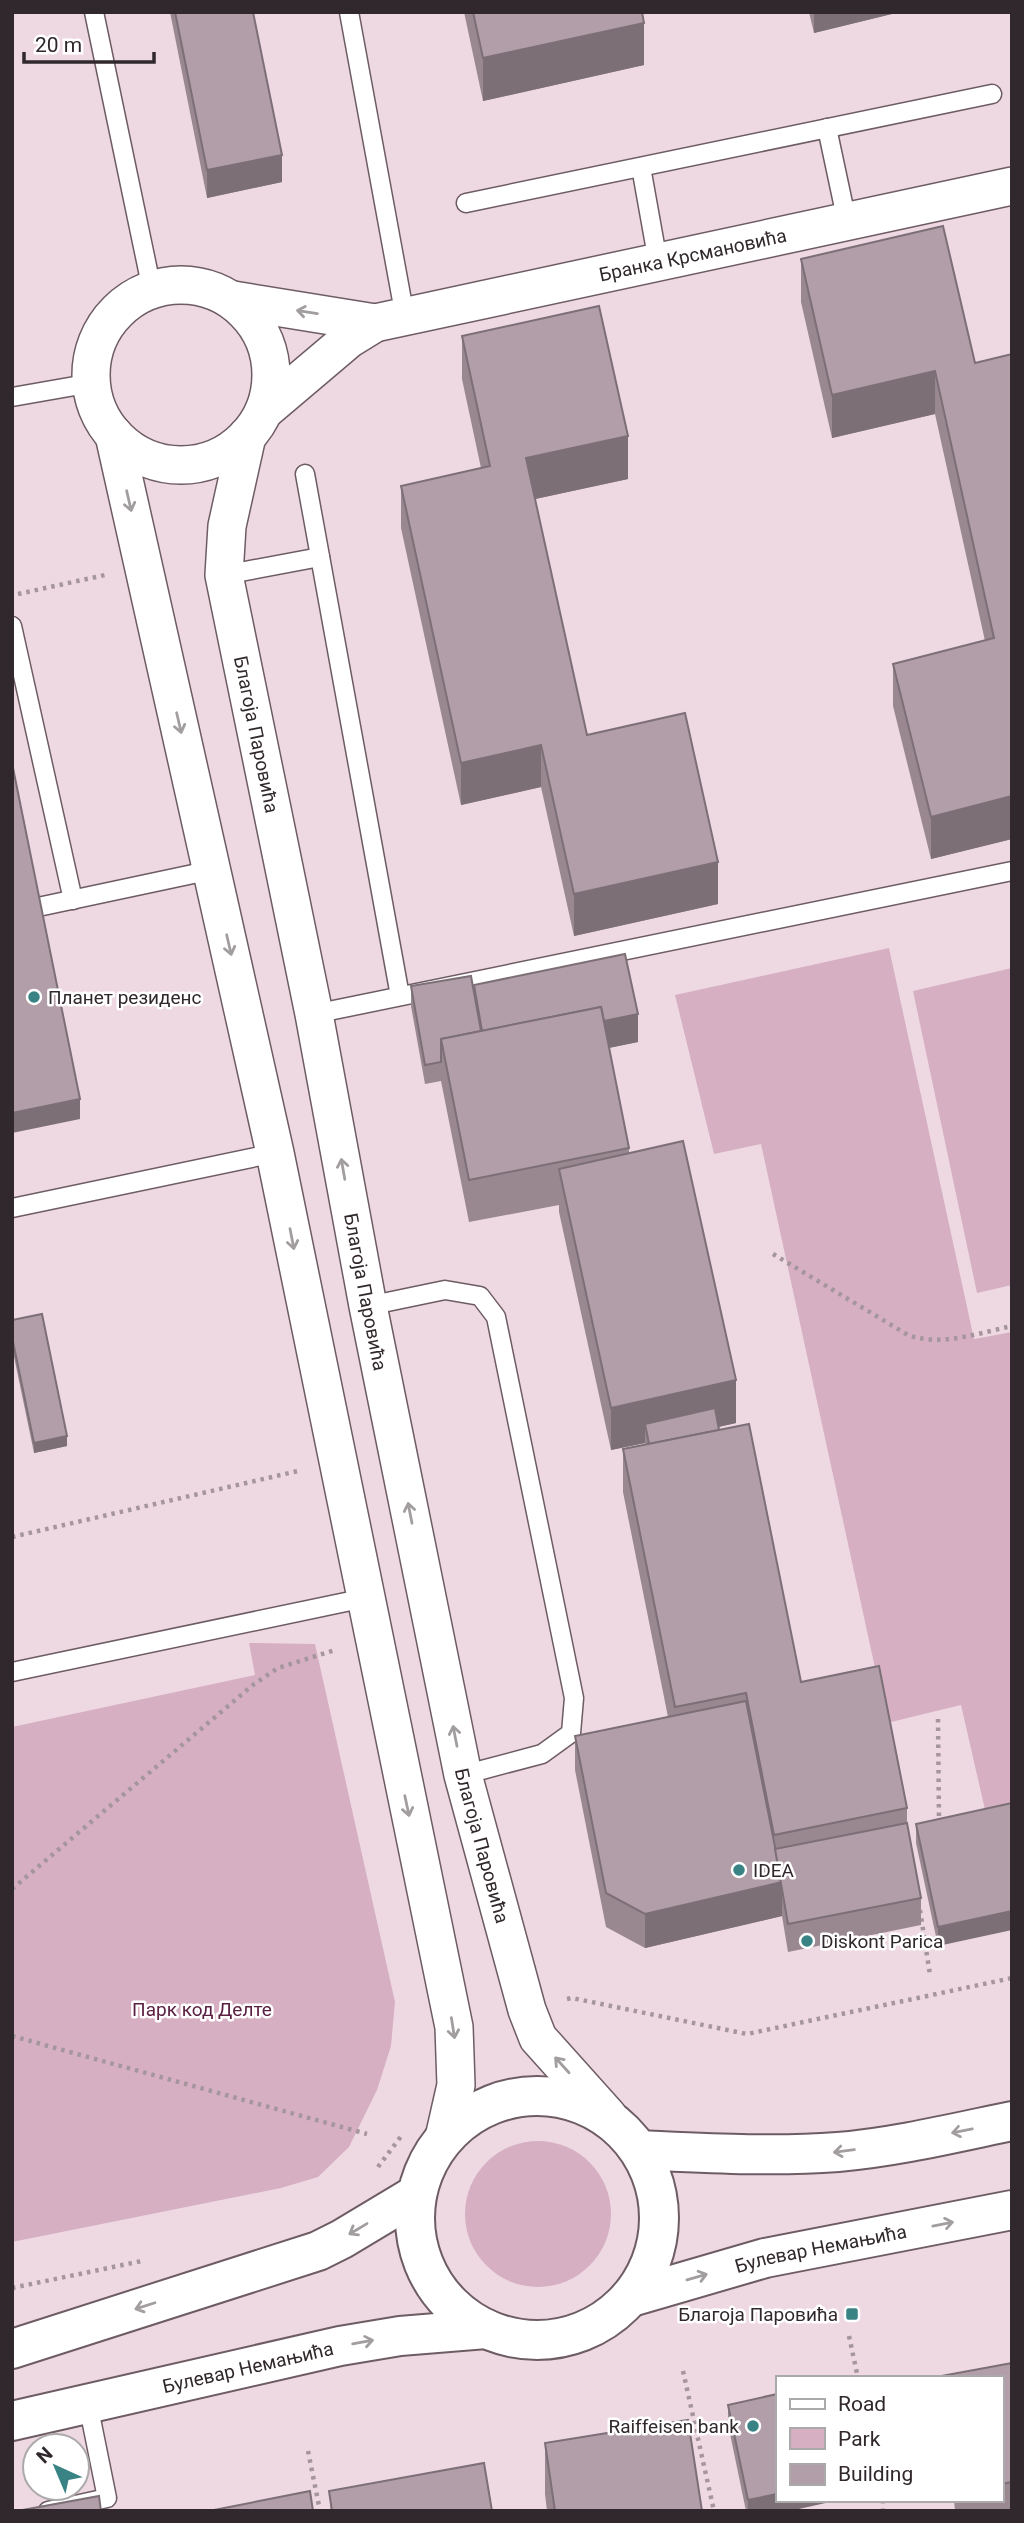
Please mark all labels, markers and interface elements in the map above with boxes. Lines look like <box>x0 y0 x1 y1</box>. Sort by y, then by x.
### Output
scale bar <box>24 21 154 65</box>
text: 20 m <box>35 33 82 57</box>
street label: Бранка Крсмановића <box>597 224 789 286</box>
one-way arrow <box>297 305 319 318</box>
one-way arrow <box>123 489 137 512</box>
street label: Благоја Паровића <box>229 654 284 815</box>
one-way arrow <box>173 711 187 734</box>
one-way arrow <box>222 933 236 956</box>
place label: Планет резиденс <box>48 986 202 1009</box>
marker: Планет резиденс <box>26 989 42 1005</box>
one-way arrow <box>335 1158 349 1181</box>
street label: Благоја Паровића <box>339 1211 392 1373</box>
one-way arrow <box>286 1227 300 1250</box>
one-way arrow <box>402 1502 416 1525</box>
one-way arrow <box>447 1725 461 1748</box>
street label: Благоја Паровића <box>450 1766 514 1926</box>
one-way arrow <box>400 1794 414 1817</box>
place label: IDEA <box>753 1859 794 1882</box>
marker: IDEA <box>731 1862 747 1878</box>
place label: Diskont Parica <box>821 1930 943 1953</box>
marker: Diskont Parica <box>799 1933 815 1949</box>
park label: Парк код Делте <box>132 1998 272 2021</box>
one-way arrow <box>447 2016 460 2039</box>
one-way arrow <box>554 2056 570 2074</box>
one-way arrow <box>951 2125 974 2138</box>
one-way arrow <box>833 2144 856 2157</box>
one-way arrow <box>931 2216 954 2230</box>
street label: Булевар Немањића <box>732 2220 908 2278</box>
one-way arrow <box>349 2223 369 2237</box>
one-way arrow <box>685 2270 707 2283</box>
one-way arrow <box>134 2301 156 2314</box>
place label: Благоја Паровића <box>678 2303 838 2326</box>
marker: Благоја Паровића <box>844 2306 860 2322</box>
one-way arrow <box>351 2335 373 2348</box>
street label: Булевар Немањића <box>160 2337 336 2398</box>
legend <box>776 2376 1003 2502</box>
text: Road <box>838 2392 886 2416</box>
place label: Raiffeisen bank <box>608 2415 739 2438</box>
marker: Raiffeisen bank <box>745 2418 761 2434</box>
text: Park <box>838 2427 881 2451</box>
north arrow <box>21 2432 91 2502</box>
text: N <box>32 2442 57 2468</box>
text: Building <box>838 2462 913 2486</box>

